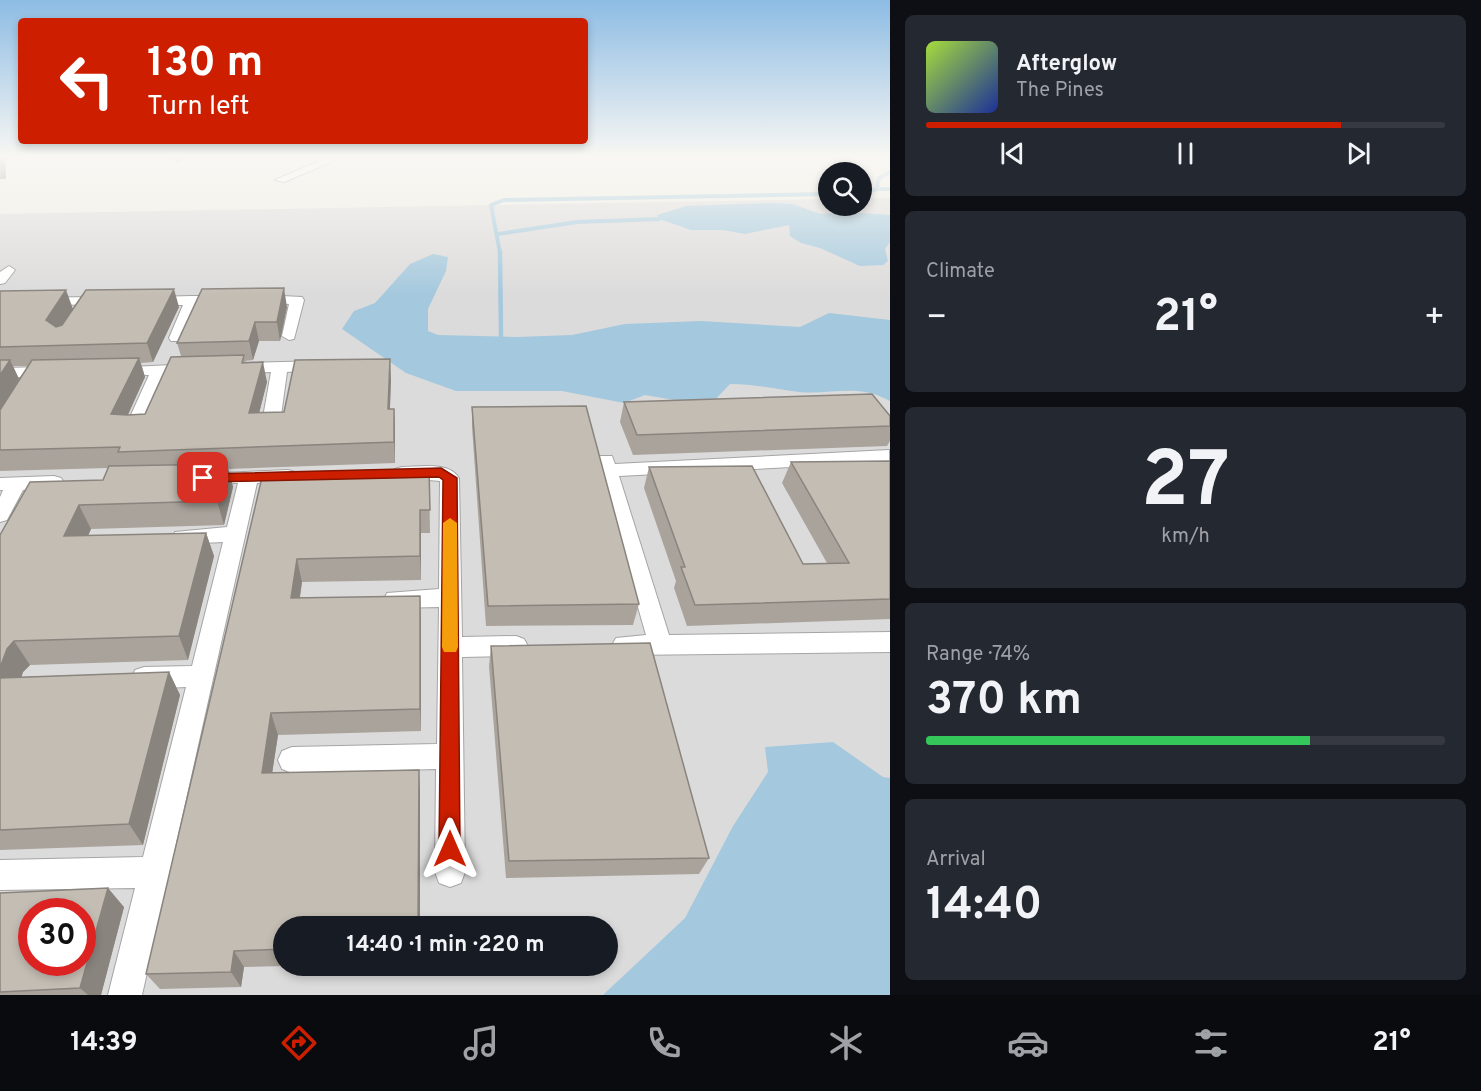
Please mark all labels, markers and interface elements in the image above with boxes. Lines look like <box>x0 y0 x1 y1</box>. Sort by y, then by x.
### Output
text: 130 m <box>147 38 263 91</box>
icon: left <box>48 42 126 120</box>
text: Afterglow <box>1016 51 1117 78</box>
text: The Pines <box>1016 78 1104 104</box>
text: Turn left <box>147 90 249 124</box>
icon: previous <box>996 137 1029 170</box>
icon: pause <box>1169 137 1202 170</box>
icon: next <box>1342 137 1375 170</box>
map controls <box>818 162 872 216</box>
button: search <box>818 162 872 216</box>
text: Climate <box>926 259 995 285</box>
text: 21° <box>1153 290 1218 347</box>
text: − <box>926 298 947 340</box>
text: + <box>1424 298 1445 340</box>
text: 27 <box>1141 435 1230 534</box>
pin <box>177 452 228 503</box>
icon: arrive <box>186 461 219 494</box>
text: km/h <box>1161 524 1210 550</box>
text: Range · 74% <box>926 642 1030 668</box>
text: 370 km <box>926 673 1082 730</box>
position arrow <box>418 817 482 881</box>
text: Arrival <box>926 847 986 873</box>
text: 14:40 <box>926 878 1042 935</box>
speed limit sign: 30 <box>18 898 96 976</box>
text: 14:40 · 1 min · 220 m <box>347 932 544 959</box>
icon: directions <box>278 1022 320 1064</box>
icon: music <box>460 1022 502 1064</box>
icon: phone <box>643 1022 685 1064</box>
icon: climate <box>825 1022 867 1064</box>
icon: car <box>1007 1022 1049 1064</box>
icon: filters <box>1190 1022 1232 1064</box>
text: 14:39 <box>70 1026 138 1060</box>
text: 21° <box>1372 1026 1411 1060</box>

